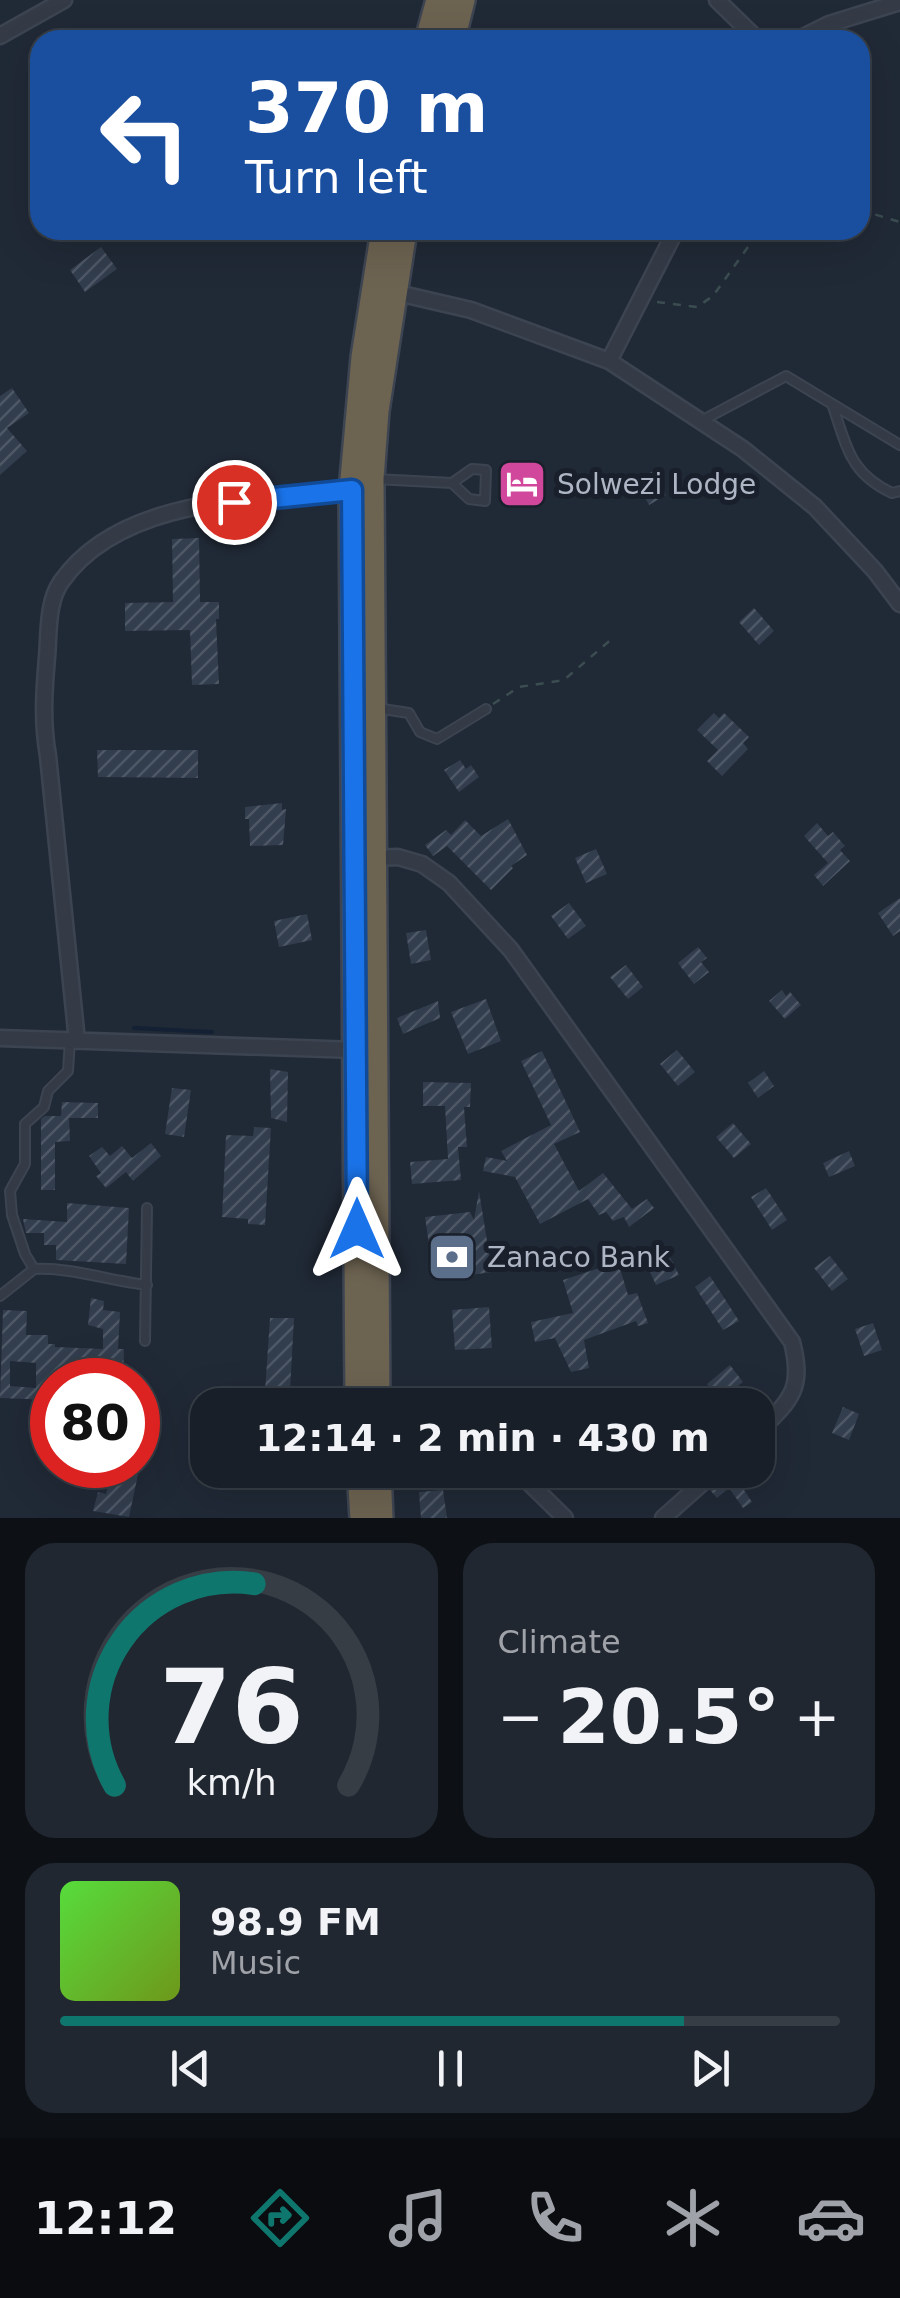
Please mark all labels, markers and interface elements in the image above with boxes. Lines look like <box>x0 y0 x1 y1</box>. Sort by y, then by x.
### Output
text: 370 m <box>245 67 488 149</box>
icon: left <box>80 70 210 200</box>
text: Turn left <box>245 151 428 204</box>
hotel icon: Solwezi Lodge <box>496 458 548 510</box>
pin <box>192 460 277 545</box>
place label: Solwezi Lodge <box>557 468 756 501</box>
icon: arrive <box>207 475 262 530</box>
position arrow <box>305 1177 409 1281</box>
bank icon: Zanaco Bank <box>426 1231 478 1283</box>
place label: Zanaco Bank <box>487 1241 671 1274</box>
speed limit sign: 80 <box>30 1358 160 1488</box>
text: 12:14 · 2 min · 430 m <box>255 1416 710 1460</box>
text: Climate <box>498 1623 621 1661</box>
text: 76 <box>159 1646 304 1768</box>
text: 20.5° <box>557 1673 780 1761</box>
text: − <box>498 1685 544 1749</box>
text: + <box>794 1685 840 1749</box>
text: km/h <box>186 1762 276 1803</box>
text: 98.9 FM <box>210 1900 381 1944</box>
text: Music <box>210 1944 301 1982</box>
icon: previous <box>163 2041 218 2096</box>
icon: pause <box>423 2041 478 2096</box>
icon: next <box>683 2041 738 2096</box>
icon: directions <box>245 2183 315 2253</box>
icon: music <box>383 2183 453 2253</box>
icon: phone <box>520 2183 590 2253</box>
icon: climate <box>658 2183 728 2253</box>
icon: car <box>796 2183 866 2253</box>
text: 12:12 <box>34 2192 177 2245</box>

